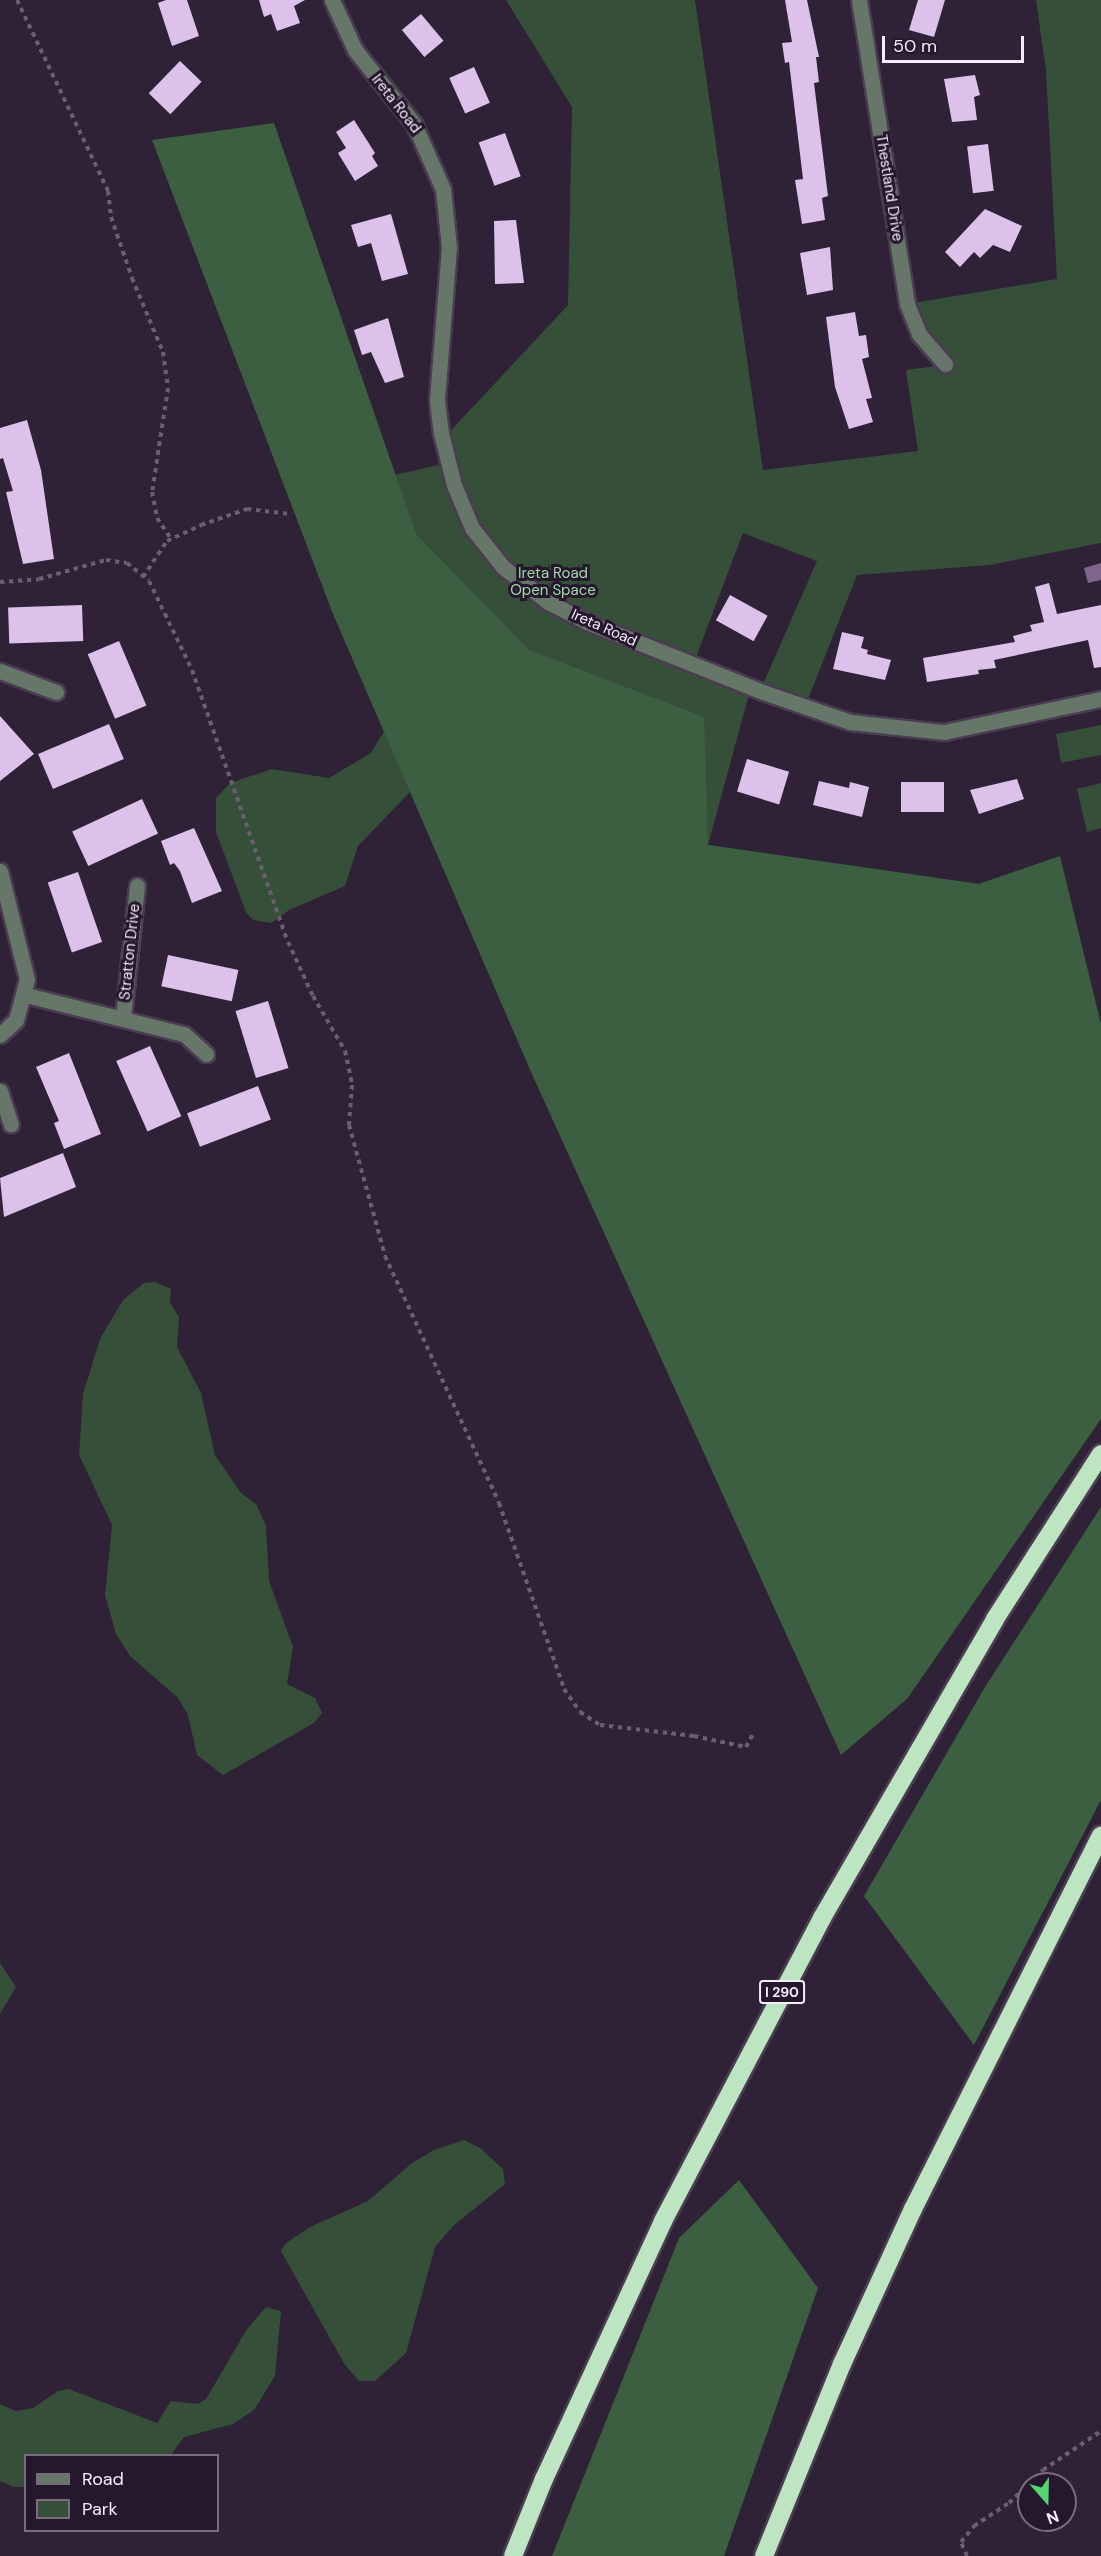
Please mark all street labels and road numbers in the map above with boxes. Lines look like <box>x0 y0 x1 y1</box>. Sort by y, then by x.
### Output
street label: Ireta Road <box>367 71 425 137</box>
street label: Thestland Drive <box>872 133 906 243</box>
street label: Ireta Road <box>568 606 640 650</box>
street label: Stratton Drive <box>116 903 144 1001</box>
road number: I 290 <box>758 1981 806 2003</box>

